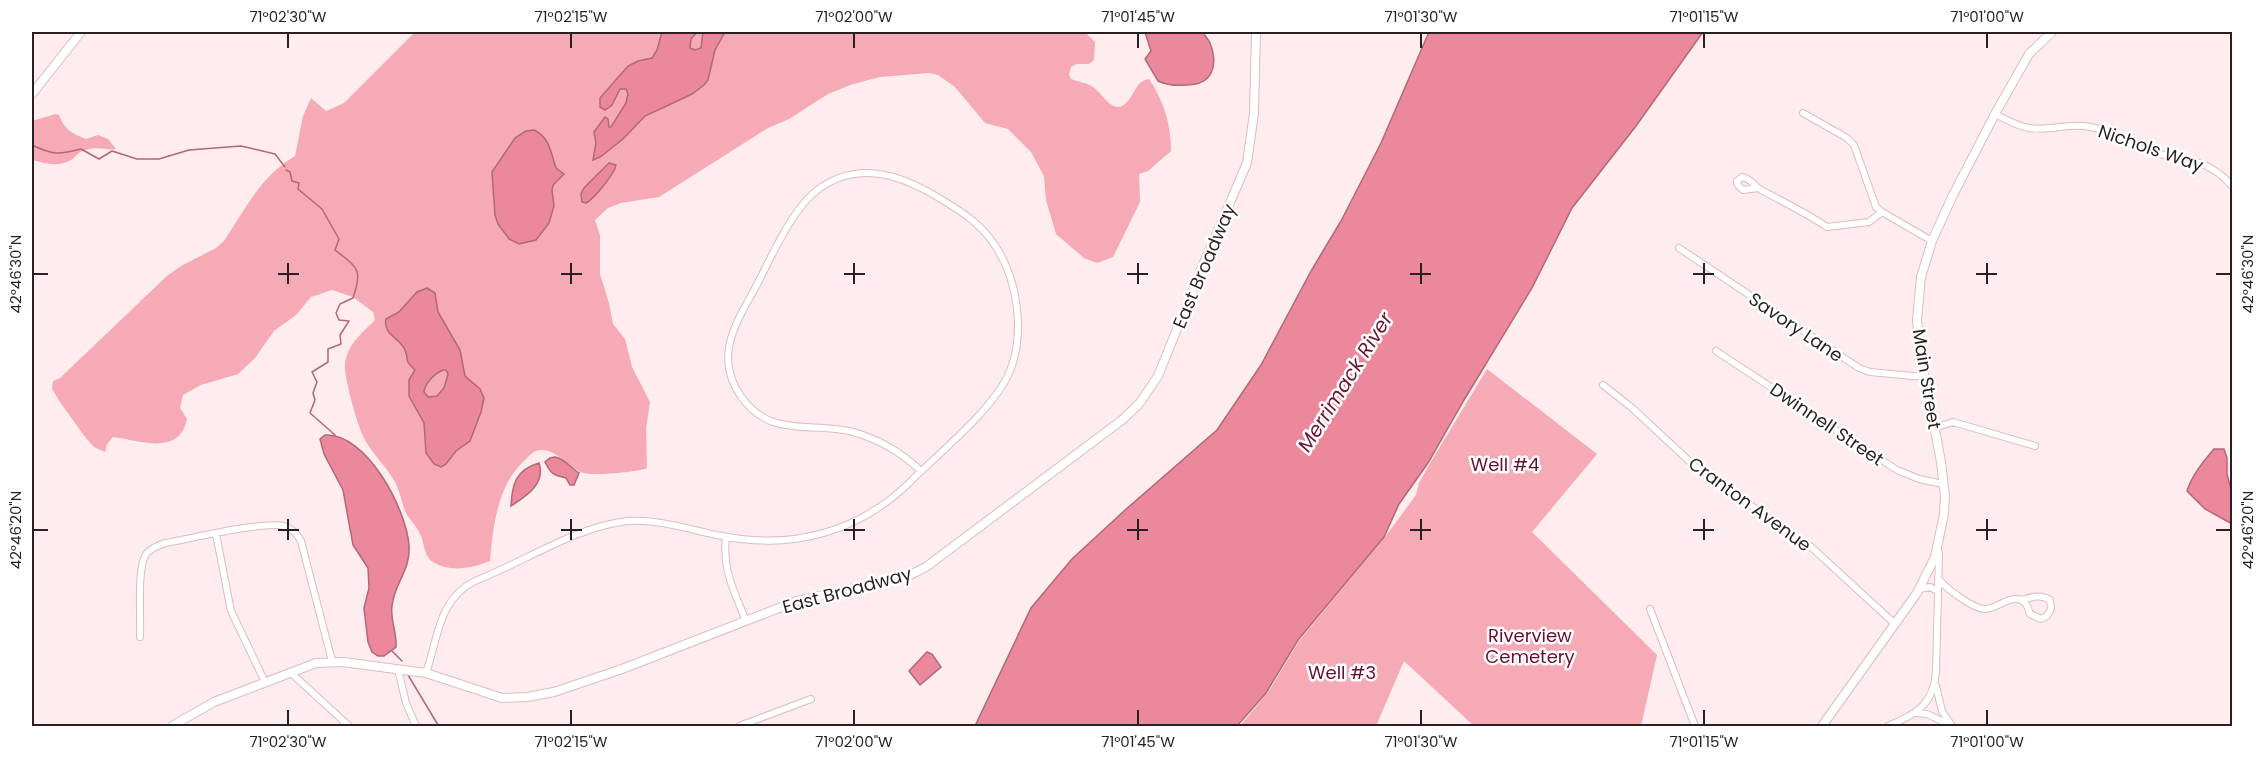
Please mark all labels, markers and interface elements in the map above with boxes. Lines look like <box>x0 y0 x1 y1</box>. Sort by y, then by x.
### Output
text: 71°02'30"W <box>250 6 327 27</box>
text: 71°02'15"W <box>535 6 608 27</box>
text: 71°02'00"W <box>815 6 893 27</box>
text: 71°01'45"W <box>1101 6 1175 27</box>
text: 71°01'30"W <box>1384 6 1458 27</box>
text: 71°01'15"W <box>1670 6 1739 27</box>
text: 71°01'00"W <box>1950 6 2024 27</box>
street label: Nichols Way <box>2095 118 2207 178</box>
street label: East Broadway <box>1167 200 1241 332</box>
text: 42°46'30"N <box>5 235 26 313</box>
text: 42°46'30"N <box>2237 235 2258 313</box>
street label: Savory Lane <box>1744 286 1848 368</box>
water label: Merrimack River <box>1291 306 1400 457</box>
street label: Main Street <box>1907 327 1947 431</box>
street label: Dwinnell Street <box>1765 377 1889 471</box>
street label: Cranton Avenue <box>1683 451 1817 557</box>
park label: Well #4 <box>1471 452 1539 477</box>
text: 42°46'20"N <box>5 491 26 569</box>
text: 42°46'20"N <box>2237 491 2258 569</box>
street label: East Broadway <box>780 561 914 619</box>
park label: Riverview Cemetery <box>1485 623 1575 669</box>
park label: Well #3 <box>1308 660 1376 685</box>
text: 71°02'30"W <box>250 731 327 752</box>
text: 71°02'15"W <box>535 731 608 752</box>
text: 71°02'00"W <box>815 731 893 752</box>
text: 71°01'45"W <box>1101 731 1175 752</box>
text: 71°01'30"W <box>1384 731 1458 752</box>
text: 71°01'15"W <box>1670 731 1739 752</box>
text: 71°01'00"W <box>1950 731 2024 752</box>

